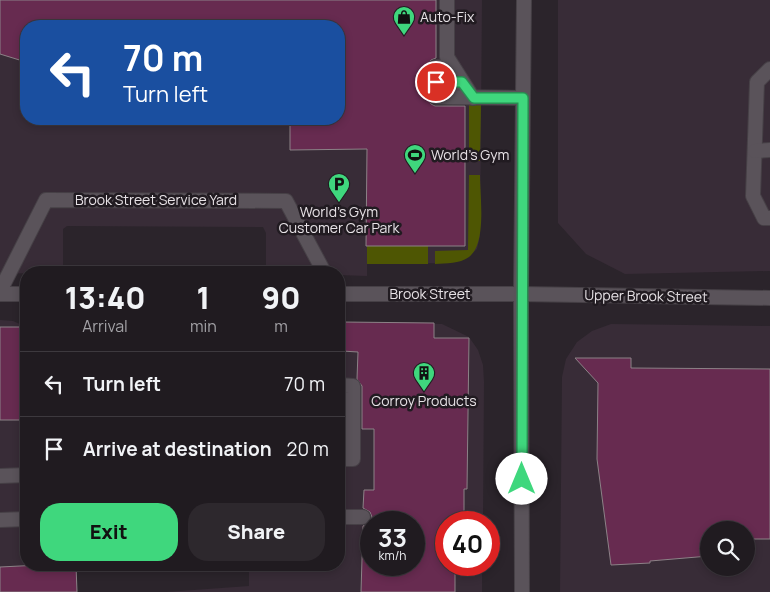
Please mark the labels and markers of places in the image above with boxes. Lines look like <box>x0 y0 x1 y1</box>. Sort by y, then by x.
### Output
shop icon: Auto-Fix <box>392 5 416 36</box>
place label: Auto-Fix <box>420 7 475 26</box>
pin <box>415 61 457 103</box>
sports icon: World's Gym <box>403 143 427 174</box>
place label: World's Gym <box>431 145 510 164</box>
parking icon: World's Gym Customer Car Park <box>327 172 351 203</box>
place label: World's Gym Customer Car Park <box>279 202 400 237</box>
building icon: Corroy Products <box>412 361 436 392</box>
place label: Corroy Products <box>371 391 477 410</box>

